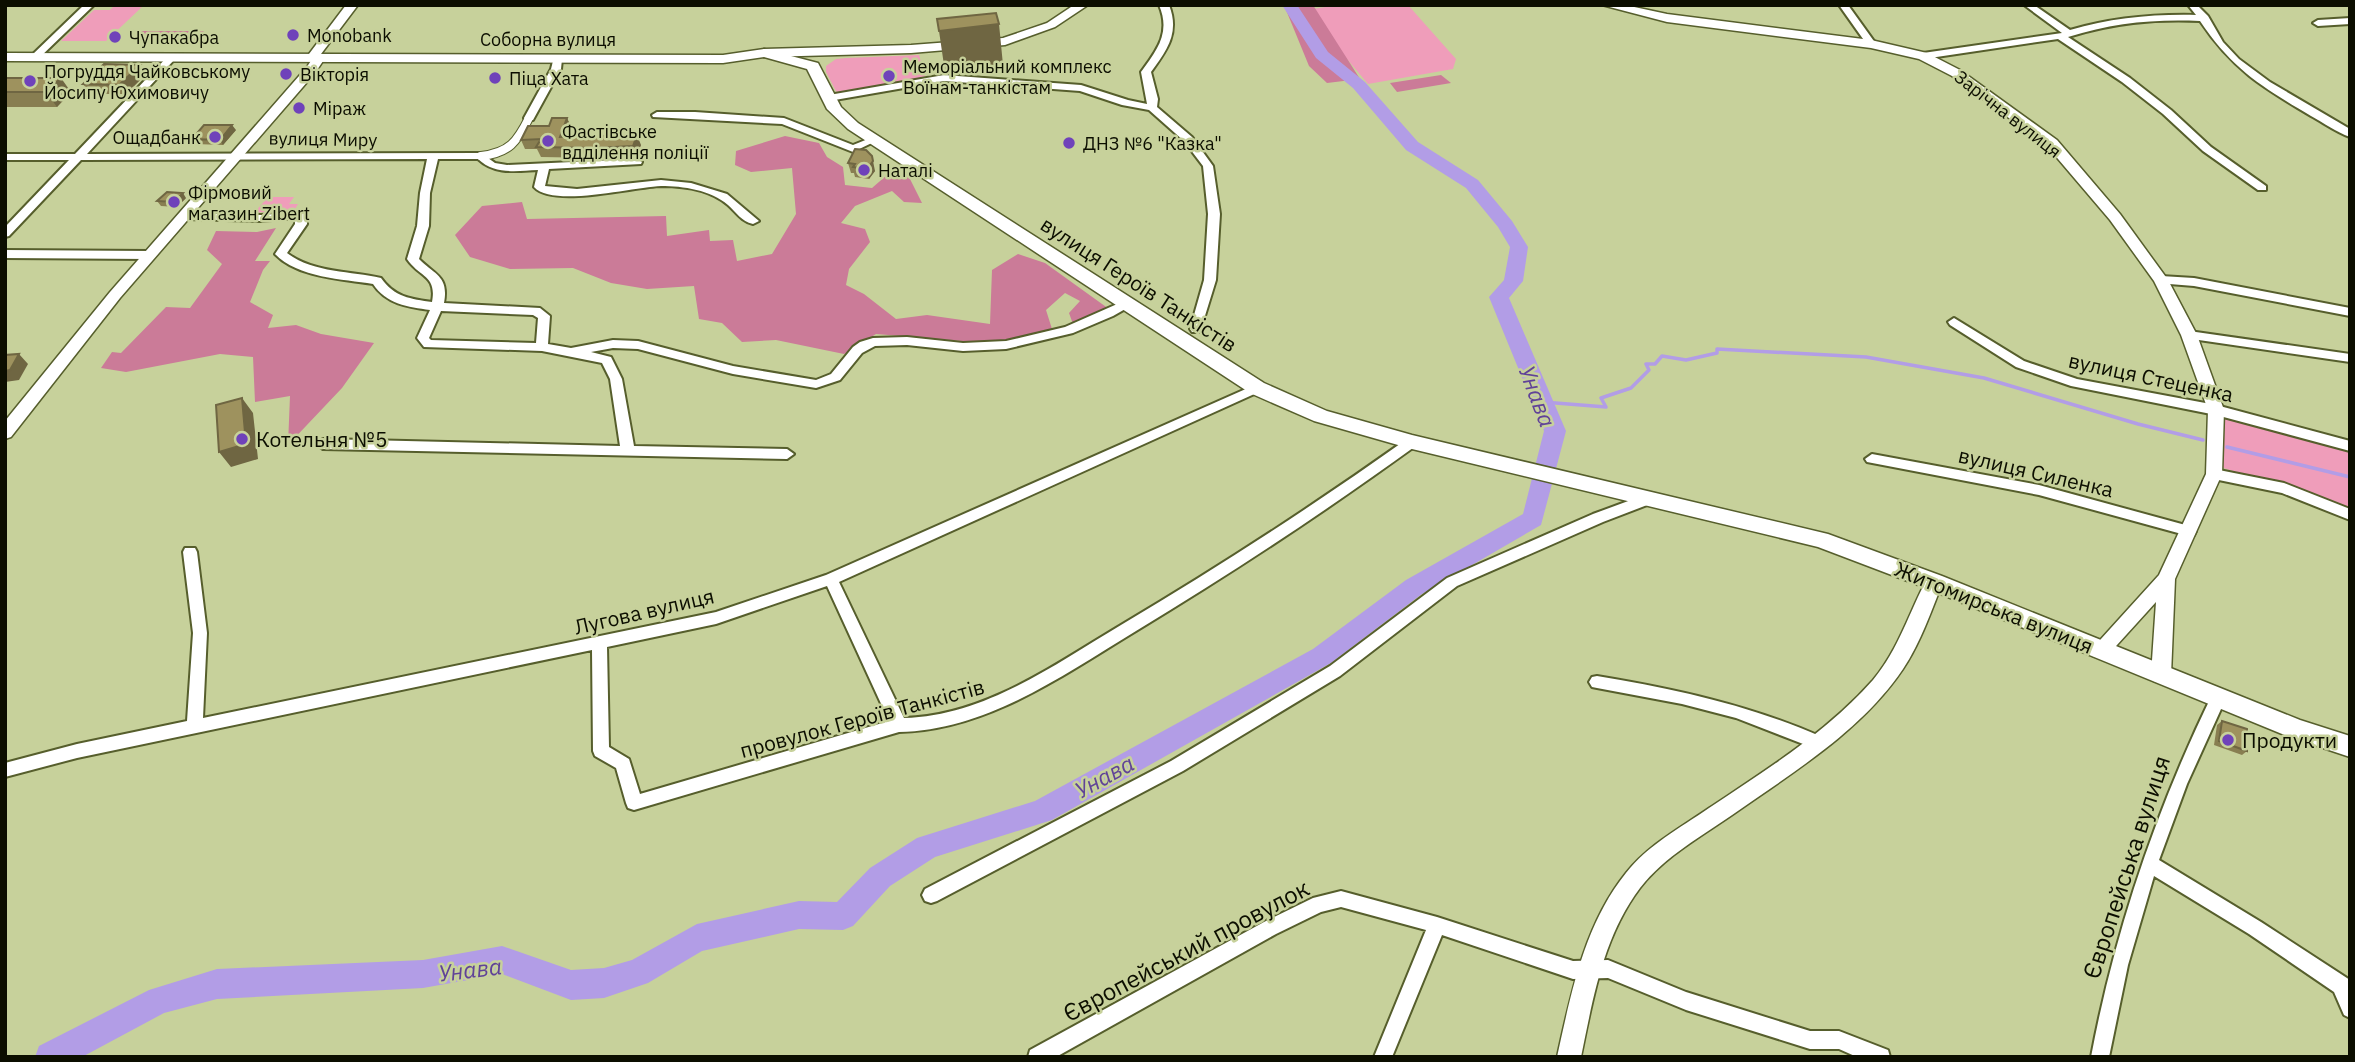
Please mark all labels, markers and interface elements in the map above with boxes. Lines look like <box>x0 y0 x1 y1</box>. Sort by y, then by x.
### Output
place label: Monobank <box>307 24 392 47</box>
place label: Чупакабра <box>129 26 220 49</box>
marker: Monobank <box>285 27 301 43</box>
street label: Соборна вулиця <box>480 28 616 51</box>
marker: Чупакабра <box>107 29 123 45</box>
place label: Меморіальний комплекс Воїнам-танкістам <box>903 55 1112 99</box>
place label: Погруддя Чайковському Йосипу Юхимовичу <box>44 60 250 104</box>
place label: Вікторія <box>300 63 369 86</box>
street label: Зарічна вулиця <box>1950 65 2066 163</box>
marker: Вікторія <box>278 66 294 82</box>
place label: Піца Хата <box>509 67 589 90</box>
marker: Меморіальний комплекс Воїнам-танкістам <box>881 68 897 84</box>
marker: Піца Хата <box>487 70 503 86</box>
marker: Погруддя Чайковському Йосипу Юхимовичу <box>22 73 38 89</box>
place label: Міраж <box>313 97 366 120</box>
marker: Міраж <box>291 100 307 116</box>
place label: Фастівське вдділення поліції <box>562 120 709 164</box>
place label: Ощадбанк <box>112 126 201 149</box>
street label: вулиця Миру <box>269 127 377 151</box>
marker: Ощадбанк <box>207 129 223 145</box>
place label: ДНЗ №6 "Казка" <box>1083 132 1222 155</box>
marker: Фастівське вдділення поліції <box>540 133 556 149</box>
marker: ДНЗ №6 "Казка" <box>1061 135 1077 151</box>
place label: Наталі <box>878 159 933 182</box>
marker: Наталі <box>856 162 872 178</box>
place label: Фірмовий магазин Zibert <box>188 181 310 225</box>
marker: Фірмовий магазин Zibert <box>166 194 182 210</box>
street label: вулиця Героїв Танкістів <box>1035 210 1243 358</box>
street label: вулиця Стеценка <box>2066 346 2236 408</box>
water label: Унава <box>1513 361 1563 431</box>
place label: Котельня №5 <box>256 425 388 453</box>
marker: Котельня №5 <box>234 431 250 447</box>
street label: вулиця Силенка <box>1956 441 2116 503</box>
street label: Житомирська вулиця <box>1890 554 2098 660</box>
street label: Лугова вулиця <box>571 581 717 641</box>
street label: провулок Героїв Танкістів <box>737 672 987 764</box>
place label: Продукти <box>2242 726 2337 754</box>
marker: Продукти <box>2220 732 2236 748</box>
water label: Унава <box>1069 747 1139 805</box>
street label: Європейська вулиця <box>2075 751 2177 983</box>
street label: Європейський провулок <box>1057 871 1315 1029</box>
water label: Унава <box>436 950 504 988</box>

